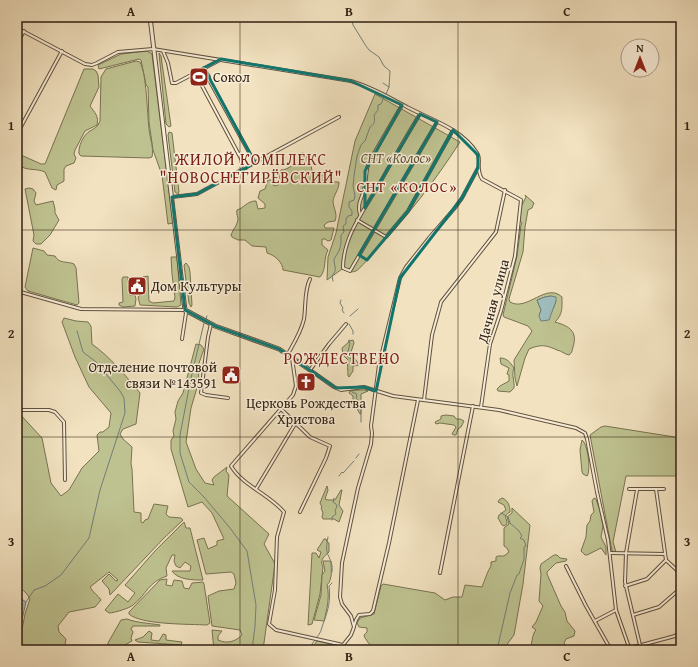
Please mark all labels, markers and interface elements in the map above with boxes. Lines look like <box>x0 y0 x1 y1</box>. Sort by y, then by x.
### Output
text: A <box>127 2 136 21</box>
text: B <box>345 2 353 21</box>
text: C <box>563 2 571 21</box>
north arrow <box>620 38 660 78</box>
text: N <box>636 40 644 56</box>
sports icon: Сокол <box>188 66 210 88</box>
place label: Сокол <box>213 67 250 87</box>
text: 1 <box>8 116 14 135</box>
text: 1 <box>684 116 690 135</box>
district label: ЖИЛОЙ КОМПЛЕКС "НОВОСНЕГИРЁВСКИЙ" <box>160 147 342 189</box>
park label: СНТ «Колос» <box>361 148 431 168</box>
district label: СНТ «КОЛОС» <box>357 176 457 197</box>
street label: Дачная улица <box>472 257 514 346</box>
public building icon: Дом Культуры <box>126 275 148 297</box>
place label: Дом Культуры <box>150 276 242 296</box>
text: 2 <box>8 324 15 343</box>
text: 2 <box>684 324 691 343</box>
district label: РОЖДЕСТВЕНО <box>284 346 401 370</box>
place label: Отделение почтовой связи №143591 <box>88 357 217 393</box>
public building icon: Отделение почтовой связи №143591 <box>220 364 242 386</box>
church icon: Церковь Рождества Христова <box>295 371 317 393</box>
place label: Церковь Рождества Христова <box>246 393 366 429</box>
text: 3 <box>8 532 14 551</box>
text: 3 <box>684 532 690 551</box>
text: A <box>127 647 136 666</box>
text: B <box>345 647 353 666</box>
text: C <box>563 647 571 666</box>

